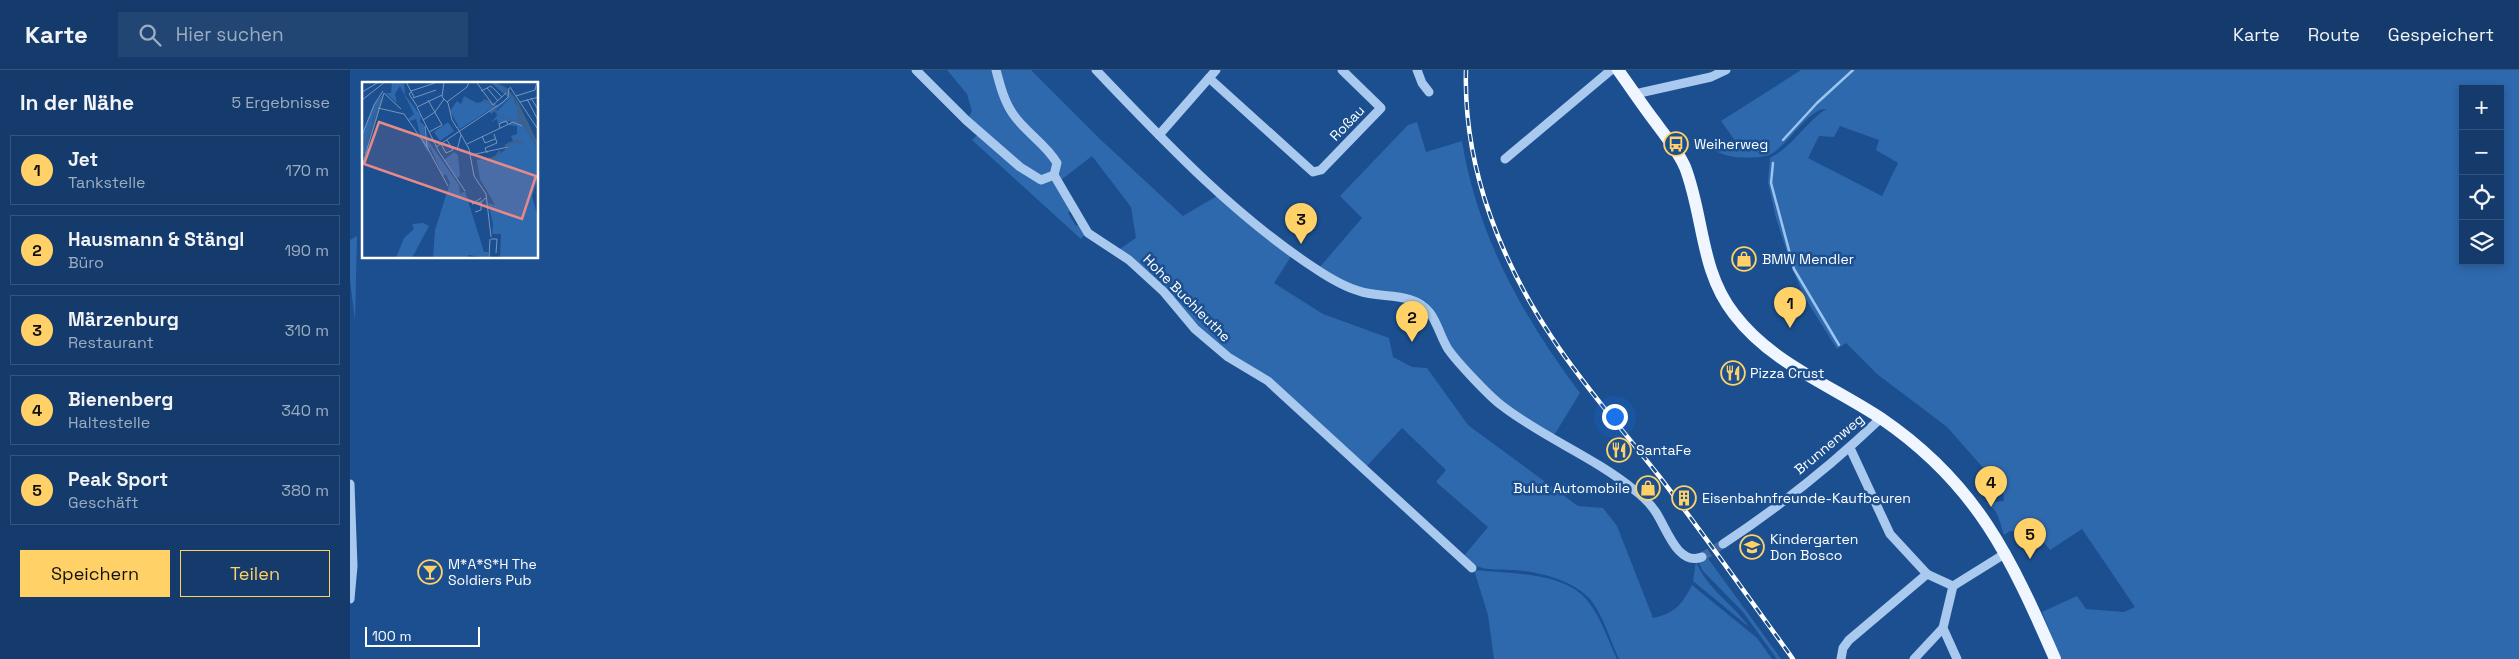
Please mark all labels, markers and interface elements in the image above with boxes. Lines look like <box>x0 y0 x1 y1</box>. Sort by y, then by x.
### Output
search box <box>118 12 468 57</box>
text: Karte <box>25 19 88 50</box>
icon: search <box>136 21 164 49</box>
text: Hier suchen <box>176 22 284 47</box>
text: Karte <box>2233 23 2280 46</box>
text: Route <box>2308 23 2360 46</box>
text: Gespeichert <box>2388 23 2494 46</box>
inset map <box>362 82 539 259</box>
map controls <box>2459 85 2504 265</box>
button: + <box>2459 85 2504 130</box>
text: In der Nähe <box>20 89 134 116</box>
text: 5 Ergebnisse <box>231 92 330 113</box>
street label: Roßau <box>1326 101 1368 145</box>
button: − <box>2459 130 2504 175</box>
bus stop icon: Weiherweg <box>1663 131 1689 157</box>
place label: Weiherweg <box>1694 135 1768 153</box>
text: Jet <box>68 147 98 172</box>
text: 1 <box>33 160 41 181</box>
text: 170 m <box>285 160 329 181</box>
text: Tankstelle <box>68 172 146 193</box>
button: locate <box>2459 175 2504 220</box>
pin: 3 <box>1285 203 1317 244</box>
button: layers <box>2459 220 2504 265</box>
text: Hausmann & Stängl <box>68 227 244 252</box>
text: 2 <box>32 240 42 261</box>
text: 190 m <box>284 240 329 261</box>
shop icon: BMW Mendler <box>1731 246 1757 272</box>
street label: Hohe Buchleuthe <box>1139 250 1235 346</box>
place label: BMW Mendler <box>1762 250 1854 268</box>
text: Büro <box>68 252 104 273</box>
pin: 1 <box>1774 287 1806 328</box>
pin: 2 <box>1396 301 1428 342</box>
text: Märzenburg <box>68 307 179 332</box>
text: 3 <box>32 320 42 341</box>
text: 310 m <box>285 320 329 341</box>
text: Restaurant <box>68 332 154 353</box>
restaurant icon: Pizza Crust <box>1720 360 1746 386</box>
place label: Pizza Crust <box>1750 364 1825 382</box>
text: Bienenberg <box>68 387 173 412</box>
text: 4 <box>32 400 42 421</box>
text: 340 m <box>281 400 329 421</box>
your location <box>1602 404 1628 430</box>
street label: Brunnenweg <box>1790 410 1868 478</box>
text: Haltestelle <box>68 412 150 433</box>
restaurant icon: SantaFe <box>1606 437 1632 463</box>
place label: SantaFe <box>1636 441 1691 459</box>
pin: 4 <box>1975 466 2007 507</box>
text: Peak Sport <box>68 467 168 492</box>
shop icon: Bulut Automobile <box>1635 475 1661 501</box>
place label: Bulut Automobile <box>1513 479 1630 497</box>
text: 5 <box>32 480 42 501</box>
text: 380 m <box>281 480 329 501</box>
building icon: Eisenbahnfreunde-Kaufbeuren <box>1671 485 1697 511</box>
place label: Eisenbahnfreunde-Kaufbeuren <box>1702 489 1911 507</box>
text: Geschäft <box>68 492 139 513</box>
pin: 5 <box>2014 518 2046 559</box>
place label: Kindergarten Don Bosco <box>1770 530 1858 564</box>
school or university icon: Kindergarten Don Bosco <box>1739 534 1765 560</box>
button: Speichern <box>20 550 170 597</box>
button: Teilen <box>180 550 330 597</box>
place label: M*A*S*H The Soldiers Pub <box>448 555 537 589</box>
bar icon: M*A*S*H The Soldiers Pub <box>417 559 443 585</box>
scale bar <box>365 624 480 647</box>
text: 100 m <box>372 627 411 645</box>

